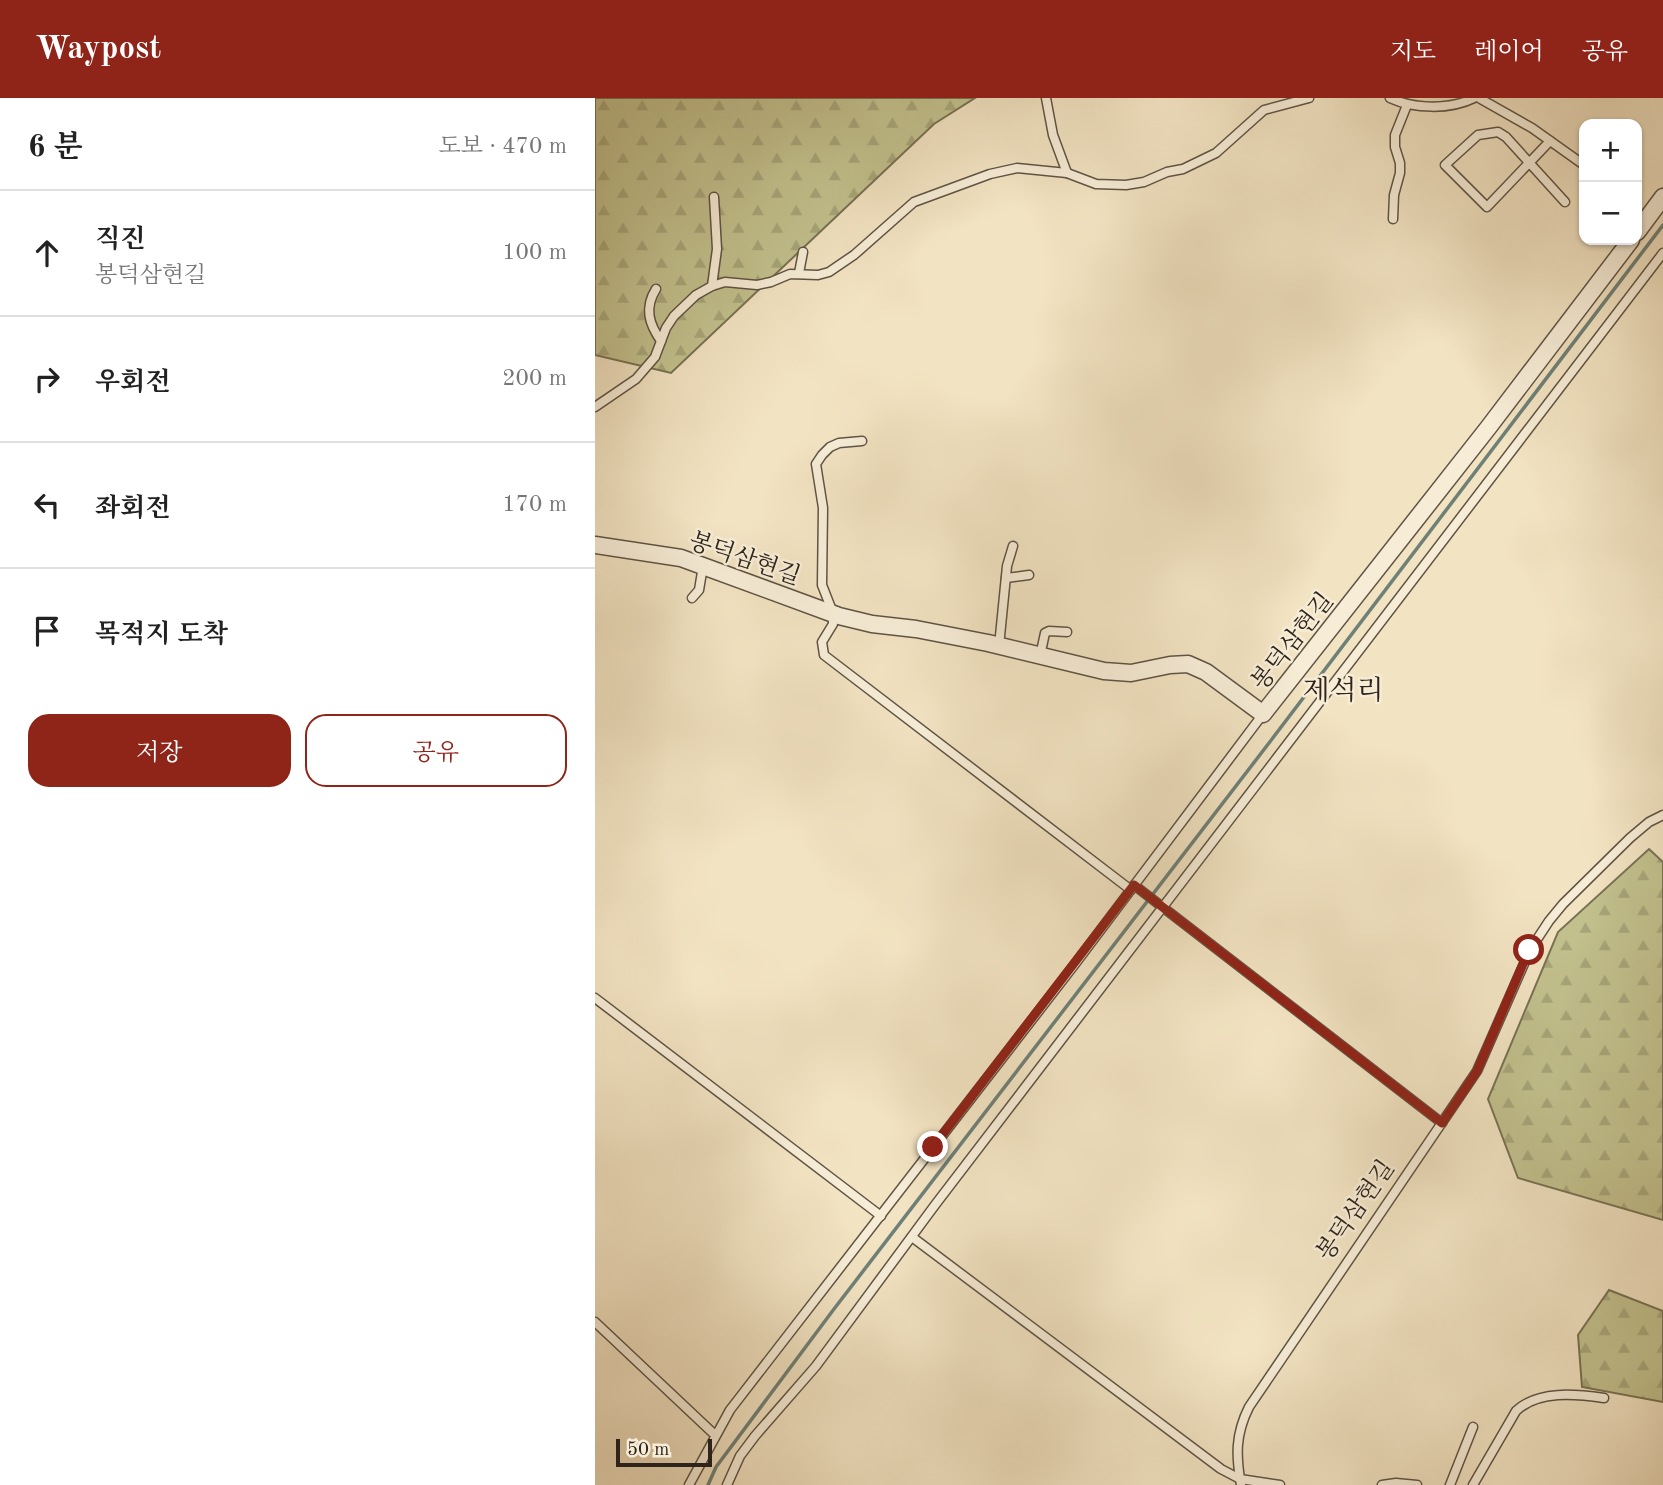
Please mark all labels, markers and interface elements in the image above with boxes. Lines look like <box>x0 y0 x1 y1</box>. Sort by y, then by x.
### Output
text: Waypost <box>35 33 161 66</box>
text: 지도 <box>1390 41 1436 65</box>
text: 레이어 <box>1474 41 1544 65</box>
text: 공유 <box>1582 41 1628 65</box>
map controls <box>1579 119 1642 245</box>
button: + <box>1579 119 1642 182</box>
text: 6 분 <box>28 133 83 163</box>
text: 도보 · 470 m <box>439 135 567 158</box>
button: − <box>1579 182 1642 245</box>
text: 직진 <box>95 227 145 253</box>
icon: ahead <box>28 234 66 272</box>
text: 100 m <box>502 241 567 264</box>
text: 봉덕삼현길 <box>95 264 206 287</box>
icon: right <box>28 360 66 398</box>
text: 200 m <box>502 367 567 390</box>
text: 우회전 <box>95 370 170 396</box>
icon: left <box>28 486 66 524</box>
text: 170 m <box>502 493 567 516</box>
text: 좌회전 <box>95 496 170 522</box>
street label: 봉덕삼현길 <box>686 527 804 590</box>
street label: 봉덕삼현길 <box>1246 587 1339 695</box>
icon: arrive <box>28 612 66 650</box>
text: 목적지 도착 <box>95 622 228 648</box>
district label: 제석리 <box>1302 676 1384 706</box>
button: 저장 <box>28 714 291 787</box>
button: 공유 <box>305 714 567 787</box>
route start <box>1513 934 1544 965</box>
route end <box>917 1131 948 1162</box>
street label: 봉덕삼현길 <box>1311 1155 1400 1266</box>
scale bar <box>616 1436 712 1468</box>
text: 50 m <box>627 1441 669 1460</box>

